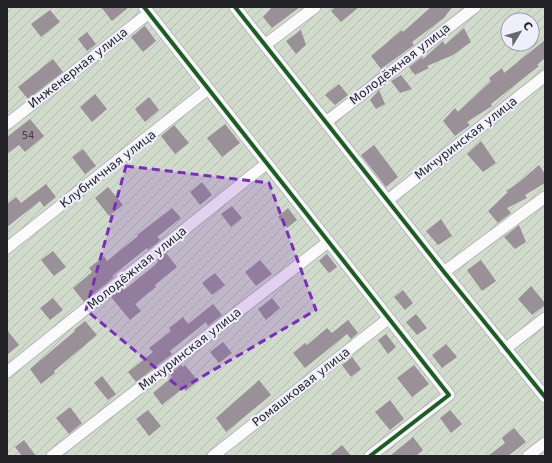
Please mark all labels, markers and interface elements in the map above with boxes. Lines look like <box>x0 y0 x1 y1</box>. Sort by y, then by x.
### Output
north arrow <box>500 12 540 52</box>
text: С <box>520 19 535 33</box>
street label: Молодёжная улица <box>347 20 453 108</box>
street label: Инженерная улица <box>26 25 130 111</box>
street label: Мичуринская улица <box>412 94 520 182</box>
street label: Клубничная улица <box>57 127 159 211</box>
house number: 54 <box>22 130 34 141</box>
street label: Молодёжная улица <box>85 224 189 312</box>
street label: Мичуринская улица <box>136 305 244 393</box>
street label: Ромашковая улица <box>249 345 353 429</box>

